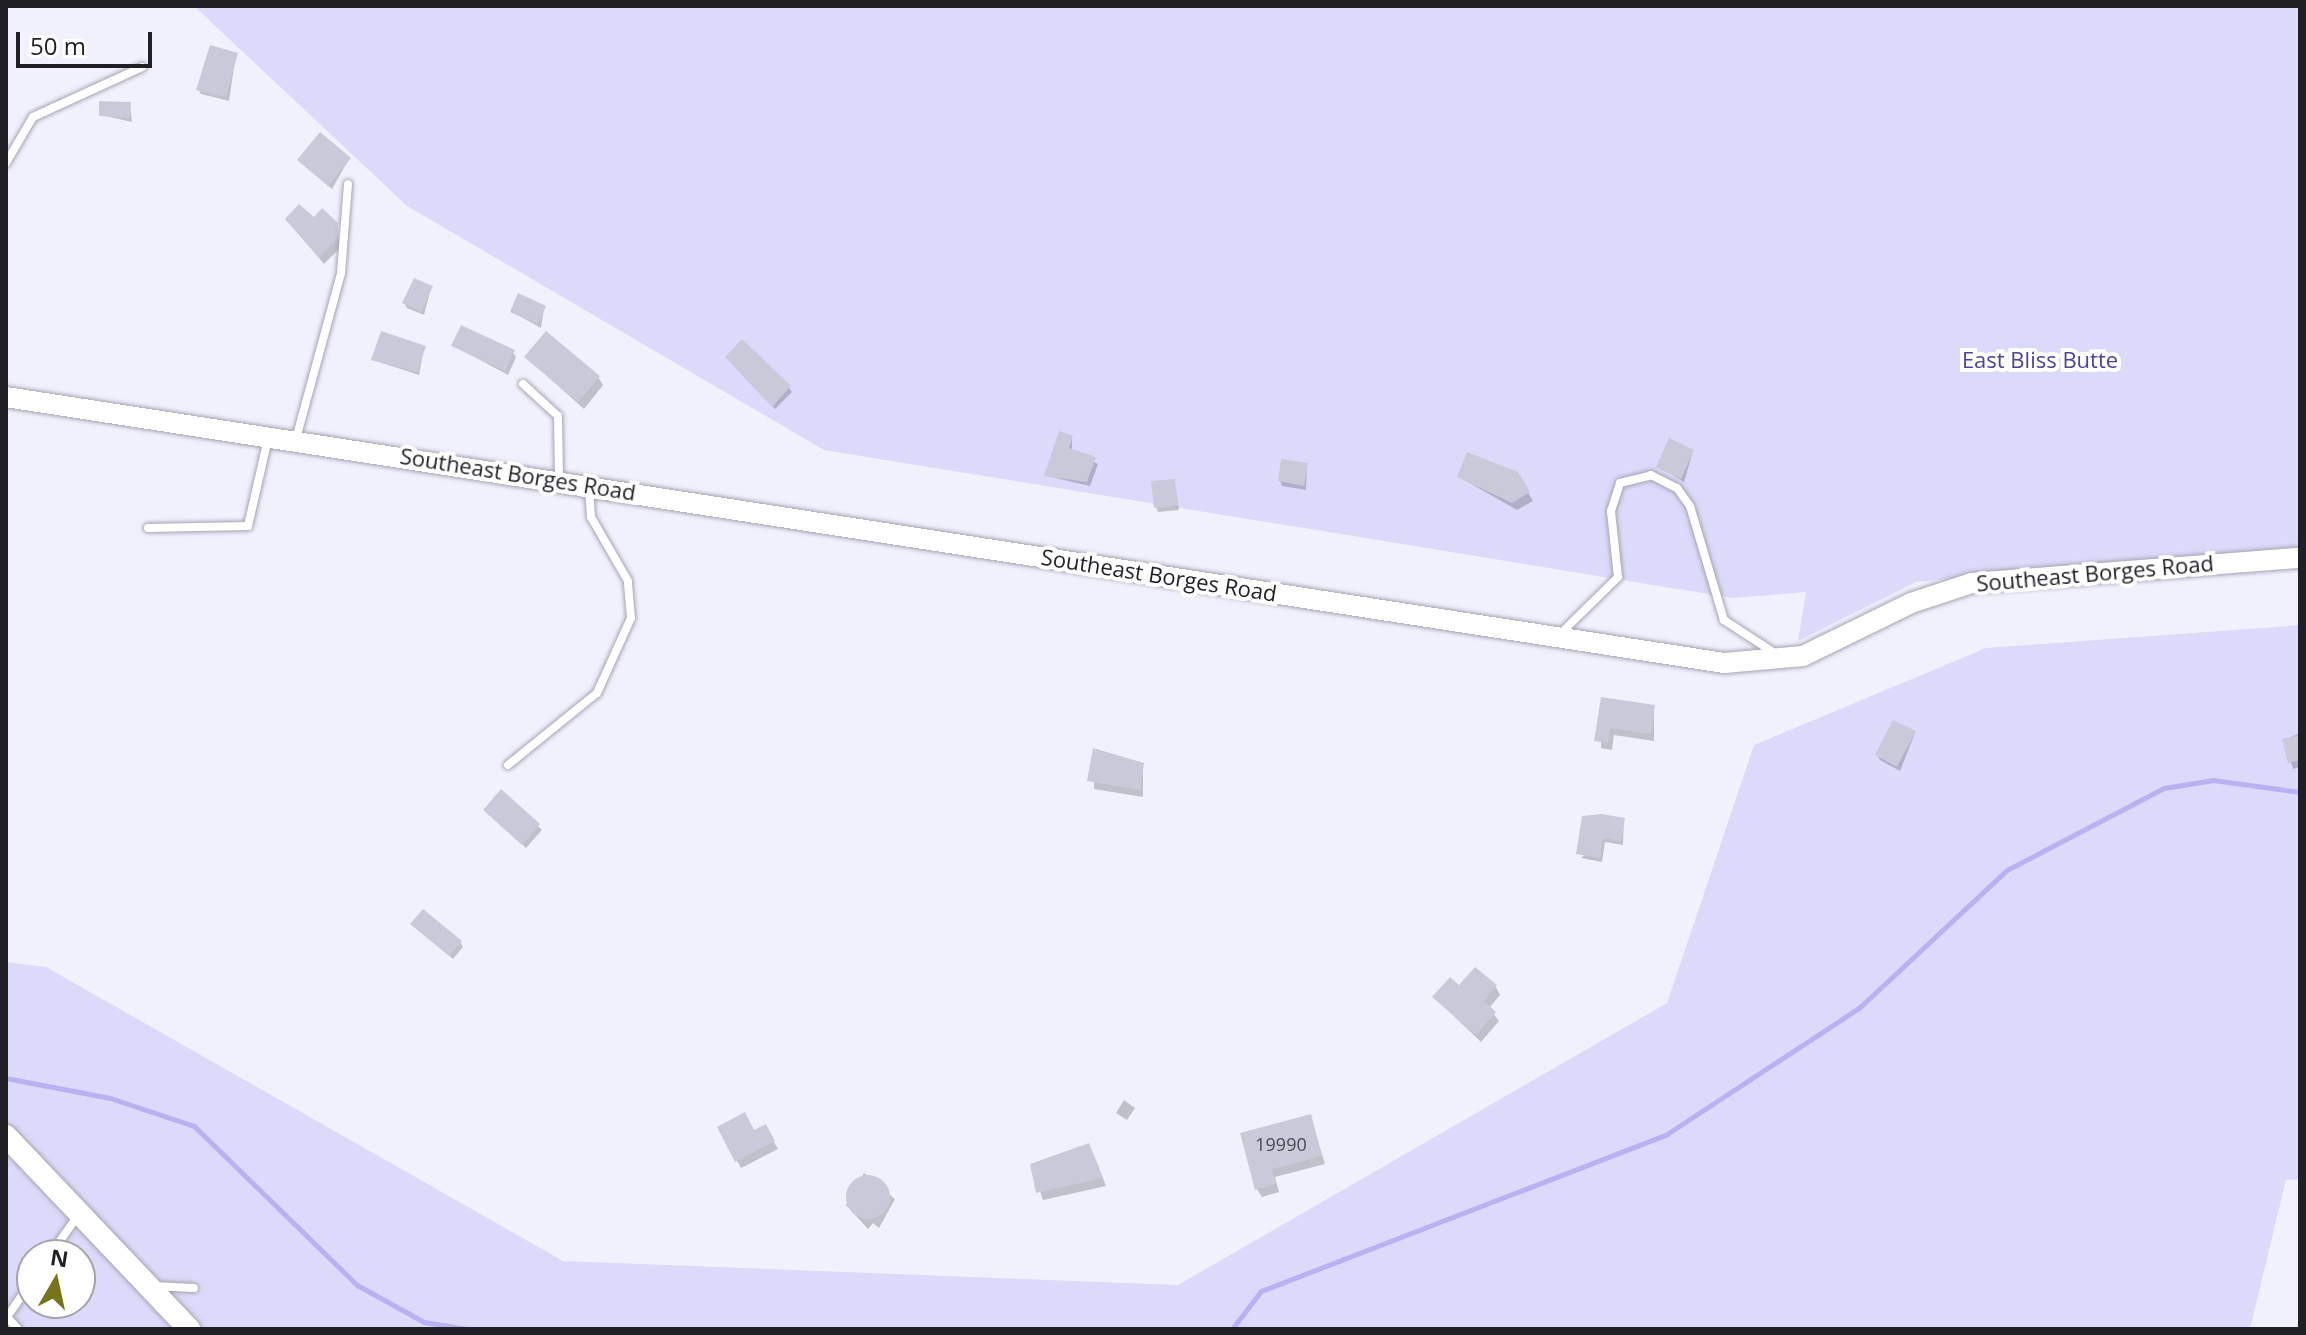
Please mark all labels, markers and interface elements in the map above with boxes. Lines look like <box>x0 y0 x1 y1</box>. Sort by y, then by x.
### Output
scale bar <box>20 16 156 66</box>
text: 50 m <box>30 29 86 62</box>
park label: East Bliss Butte <box>1962 347 2118 373</box>
street label: Southeast Borges Road <box>398 442 638 506</box>
street label: Southeast Borges Road <box>1039 543 1279 607</box>
street label: Southeast Borges Road <box>1975 549 2215 597</box>
house number: 19990 <box>1255 1133 1307 1155</box>
north arrow <box>16 1239 96 1319</box>
text: N <box>48 1241 71 1273</box>

